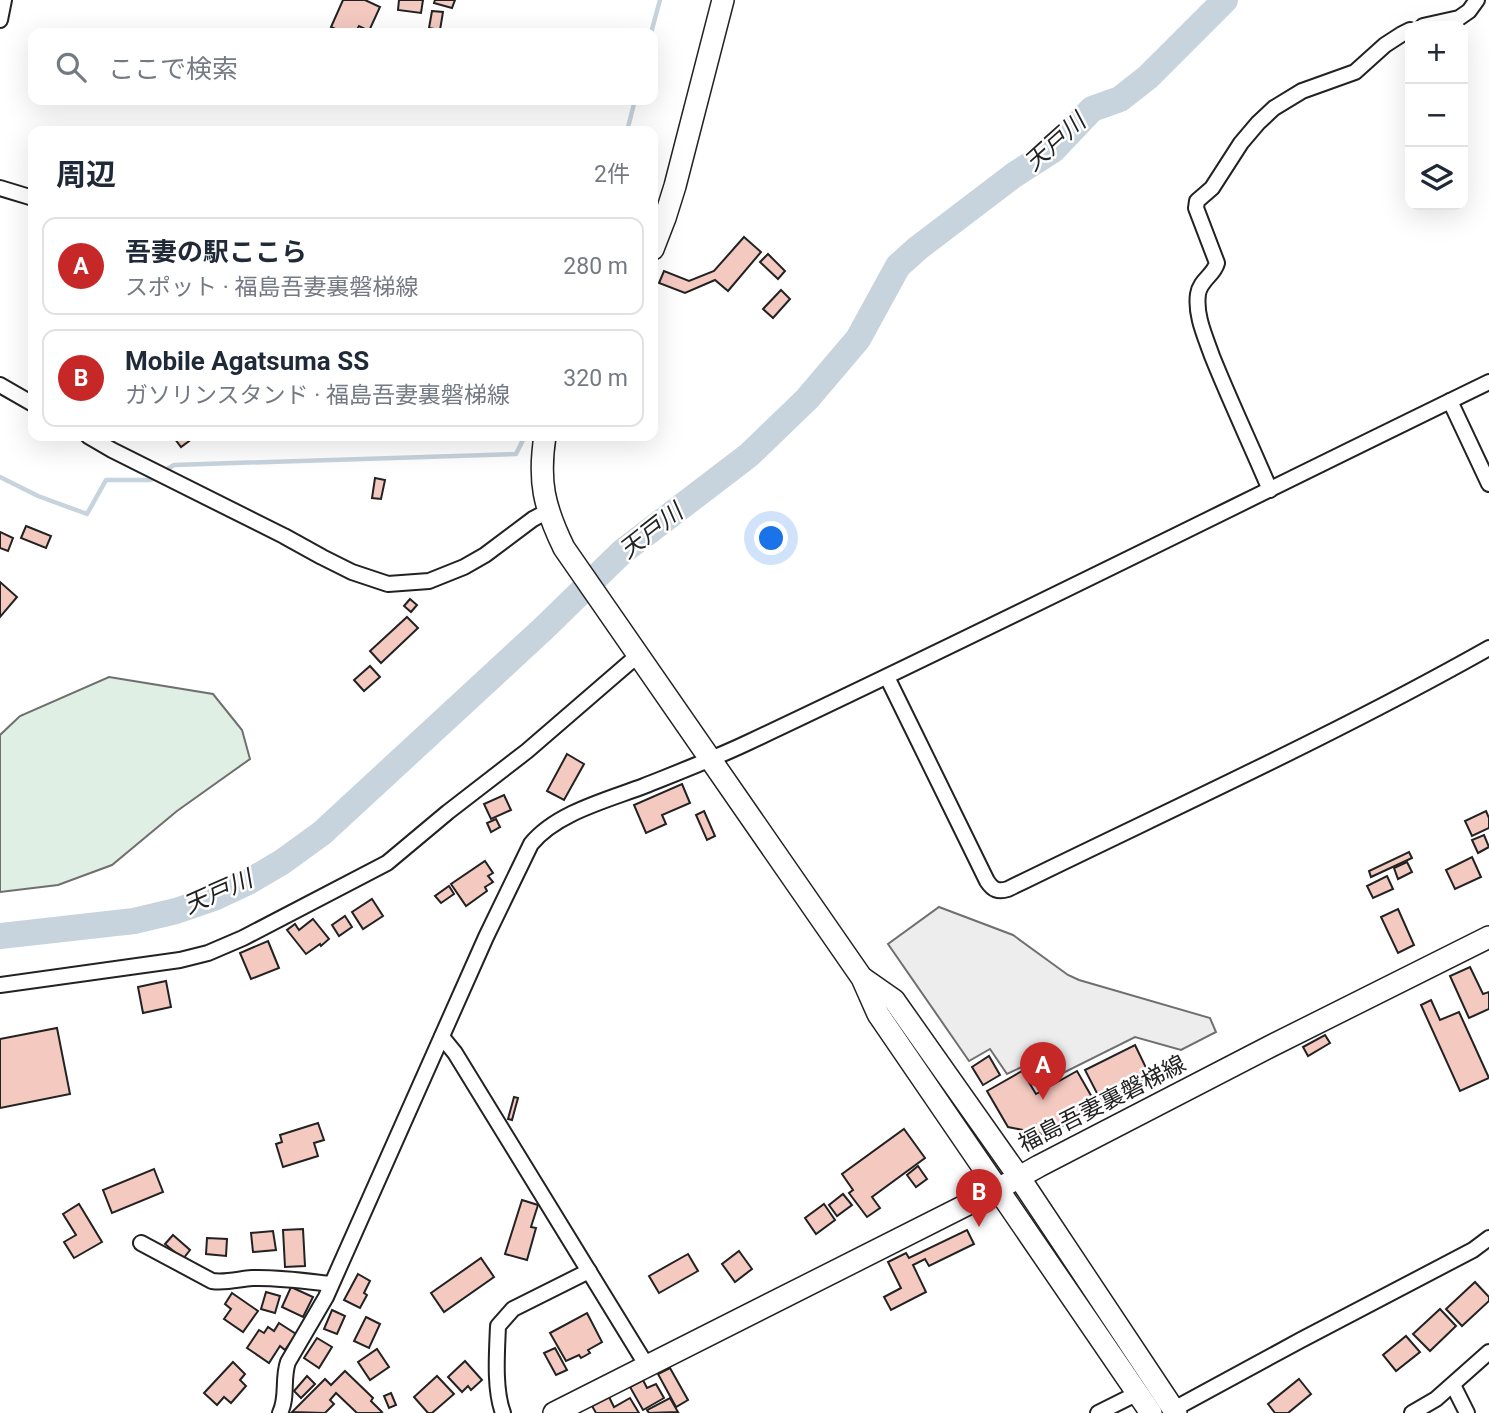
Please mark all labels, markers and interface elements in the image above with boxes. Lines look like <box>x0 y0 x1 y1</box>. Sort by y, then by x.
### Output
map controls <box>1405 21 1468 210</box>
button: + <box>1405 21 1468 84</box>
search box <box>28 28 658 105</box>
icon: search <box>52 48 90 86</box>
text: ここで検索 <box>108 54 238 84</box>
button: − <box>1405 84 1468 147</box>
water label: 天戸川 <box>1019 105 1093 176</box>
button: layers <box>1405 147 1468 210</box>
text: 周辺 <box>56 157 116 192</box>
text: 2件 <box>594 161 630 188</box>
text: 吾妻の駅ここら <box>125 237 307 267</box>
text: A <box>73 253 89 280</box>
text: 280 m <box>563 253 628 280</box>
text: スポット · 福島吾妻裏磐梯線 <box>125 274 418 301</box>
text: Mobile Agatsuma SS <box>125 346 369 376</box>
text: B <box>74 365 88 392</box>
text: 320 m <box>563 365 628 392</box>
text: ガソリンスタンド · 福島吾妻裏磐梯線 <box>125 382 510 409</box>
water label: 天戸川 <box>614 496 690 564</box>
your location <box>754 521 788 555</box>
water label: 天戸川 <box>179 863 259 919</box>
pin: A <box>1020 1042 1066 1100</box>
street label: 福島吾妻裏磐梯線 <box>1014 1050 1190 1158</box>
pin: B <box>956 1169 1002 1227</box>

